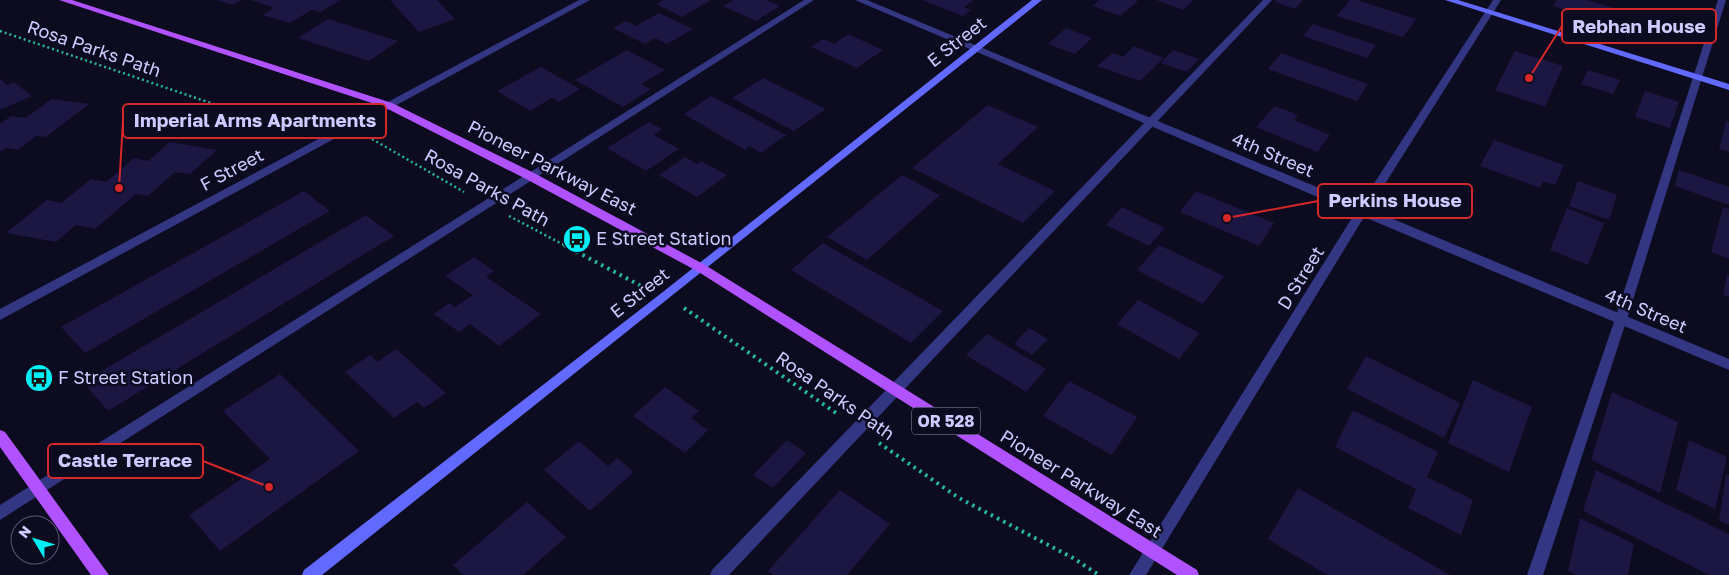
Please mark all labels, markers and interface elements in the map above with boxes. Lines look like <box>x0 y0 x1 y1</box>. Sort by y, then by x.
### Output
callout: Rebhan House <box>1562 9 1716 43</box>
street label: E Street <box>923 11 990 71</box>
text: Rebhan House <box>1572 14 1706 37</box>
street label: Rosa Parks Path <box>25 15 164 81</box>
callout: Imperial Arms Apartments <box>123 104 386 138</box>
text: Imperial Arms Apartments <box>134 108 377 131</box>
street label: Pioneer Parkway East <box>464 115 640 219</box>
street label: 4th Street <box>1229 127 1318 181</box>
street label: F Street <box>196 143 267 195</box>
street label: Rosa Parks Path <box>421 144 554 231</box>
callout: Perkins House <box>1318 184 1472 218</box>
text: Perkins House <box>1328 188 1462 211</box>
bus stop icon: E Street Station <box>562 224 592 254</box>
place label: E Street Station <box>596 227 732 249</box>
street label: D Street <box>1272 242 1328 313</box>
street label: E Street <box>606 262 673 322</box>
street label: 4th Street <box>1602 283 1691 337</box>
street label: Rosa Parks Path <box>772 346 899 444</box>
bus stop icon: F Street Station <box>24 363 54 393</box>
place label: F Street Station <box>58 366 193 388</box>
road number: OR 528 <box>912 408 980 434</box>
street label: Pioneer Parkway East <box>997 424 1166 542</box>
callout: Castle Terrace <box>48 444 203 478</box>
text: Castle Terrace <box>58 448 192 471</box>
north arrow <box>10 515 60 565</box>
text: N <box>14 522 34 541</box>

